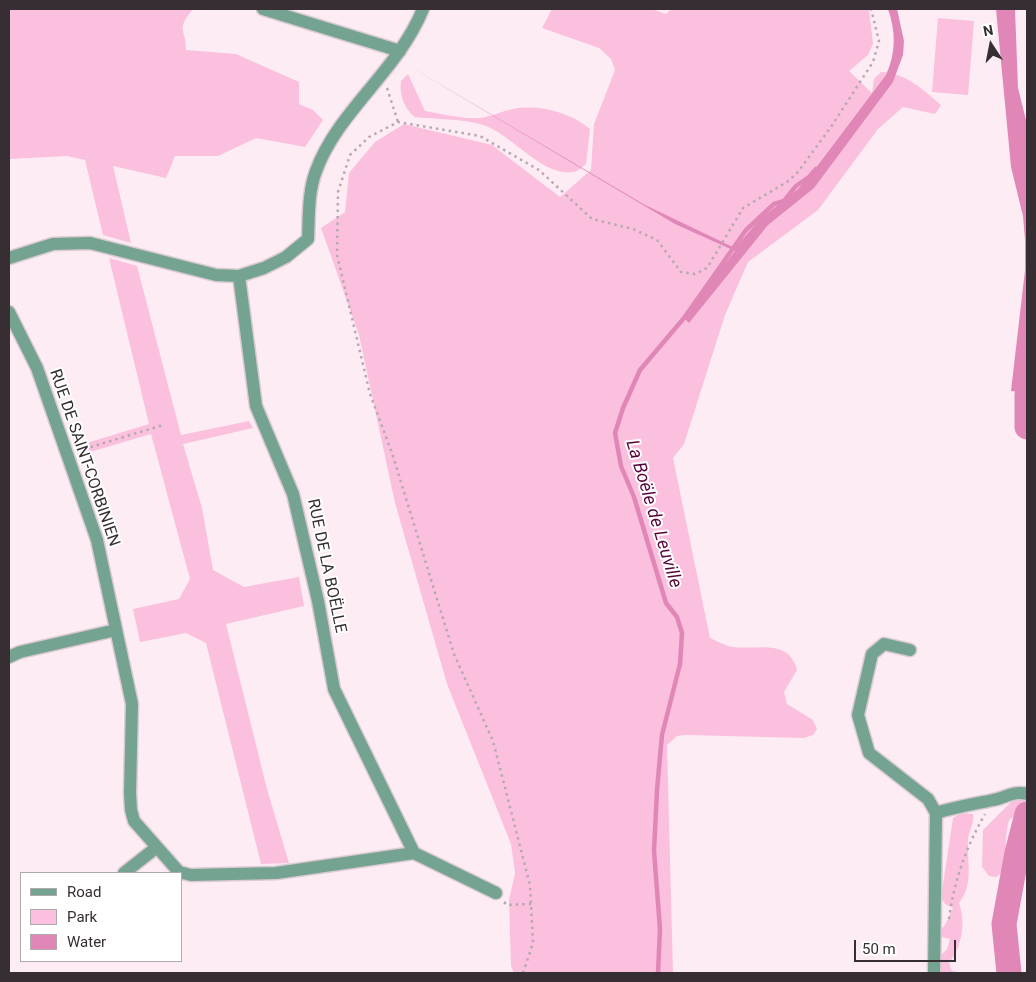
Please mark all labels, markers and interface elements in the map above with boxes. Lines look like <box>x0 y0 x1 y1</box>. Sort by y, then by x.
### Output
north arrow <box>966 20 1016 70</box>
text: N <box>982 21 995 39</box>
street label: RUE DE SAINT-CORBINIEN <box>45 367 123 549</box>
water label: La Boële de Leuville <box>620 437 686 591</box>
street label: RUE DE LA BOËLLE <box>302 497 350 635</box>
legend <box>20 872 182 962</box>
text: Road <box>67 883 101 901</box>
text: Park <box>67 908 97 926</box>
scale bar <box>856 930 958 962</box>
text: Water <box>67 933 106 951</box>
text: 50 m <box>862 940 896 958</box>

